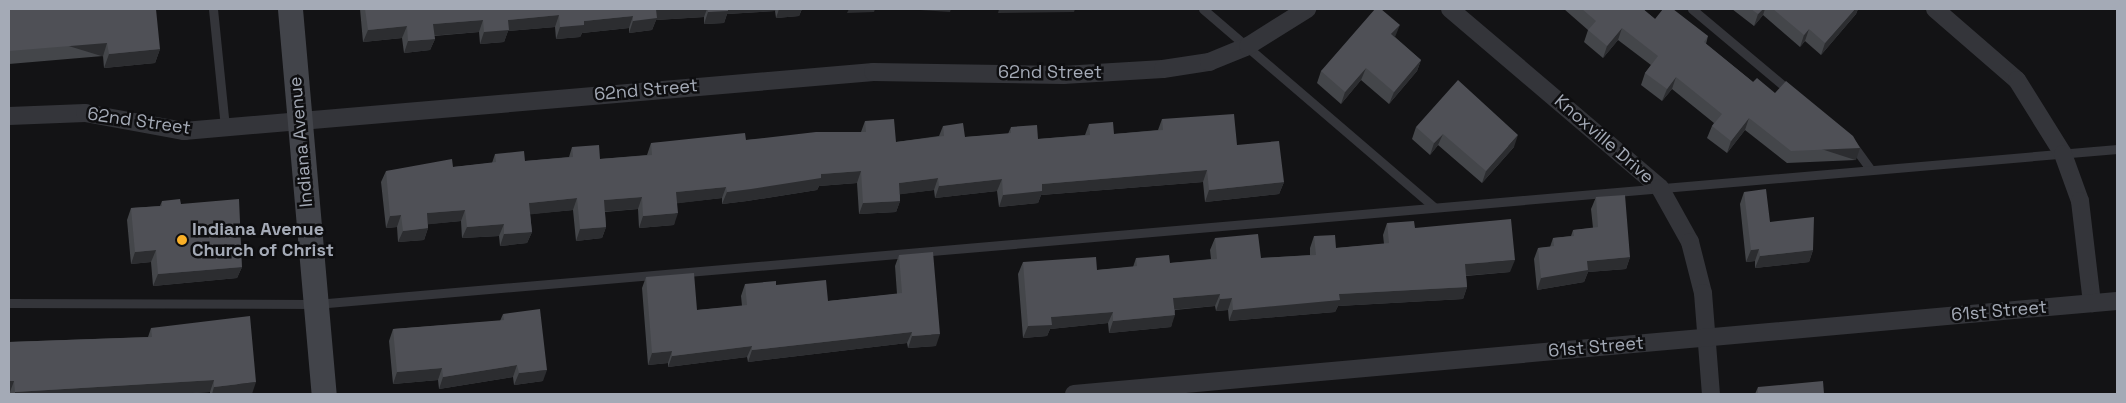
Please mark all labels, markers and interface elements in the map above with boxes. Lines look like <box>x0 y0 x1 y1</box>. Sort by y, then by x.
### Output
street label: 62nd Street <box>998 61 1102 83</box>
street label: 62nd Street <box>593 75 699 105</box>
street label: Indiana Avenue <box>285 76 317 208</box>
street label: Knoxville Drive <box>1550 90 1658 188</box>
street label: 62nd Street <box>86 103 192 139</box>
place label: Indiana Avenue Church of Christ <box>192 219 334 262</box>
marker: Indiana Avenue Church of Christ <box>176 234 188 246</box>
street label: 61st Street <box>1950 296 2048 326</box>
street label: 61st Street <box>1547 332 1645 362</box>

